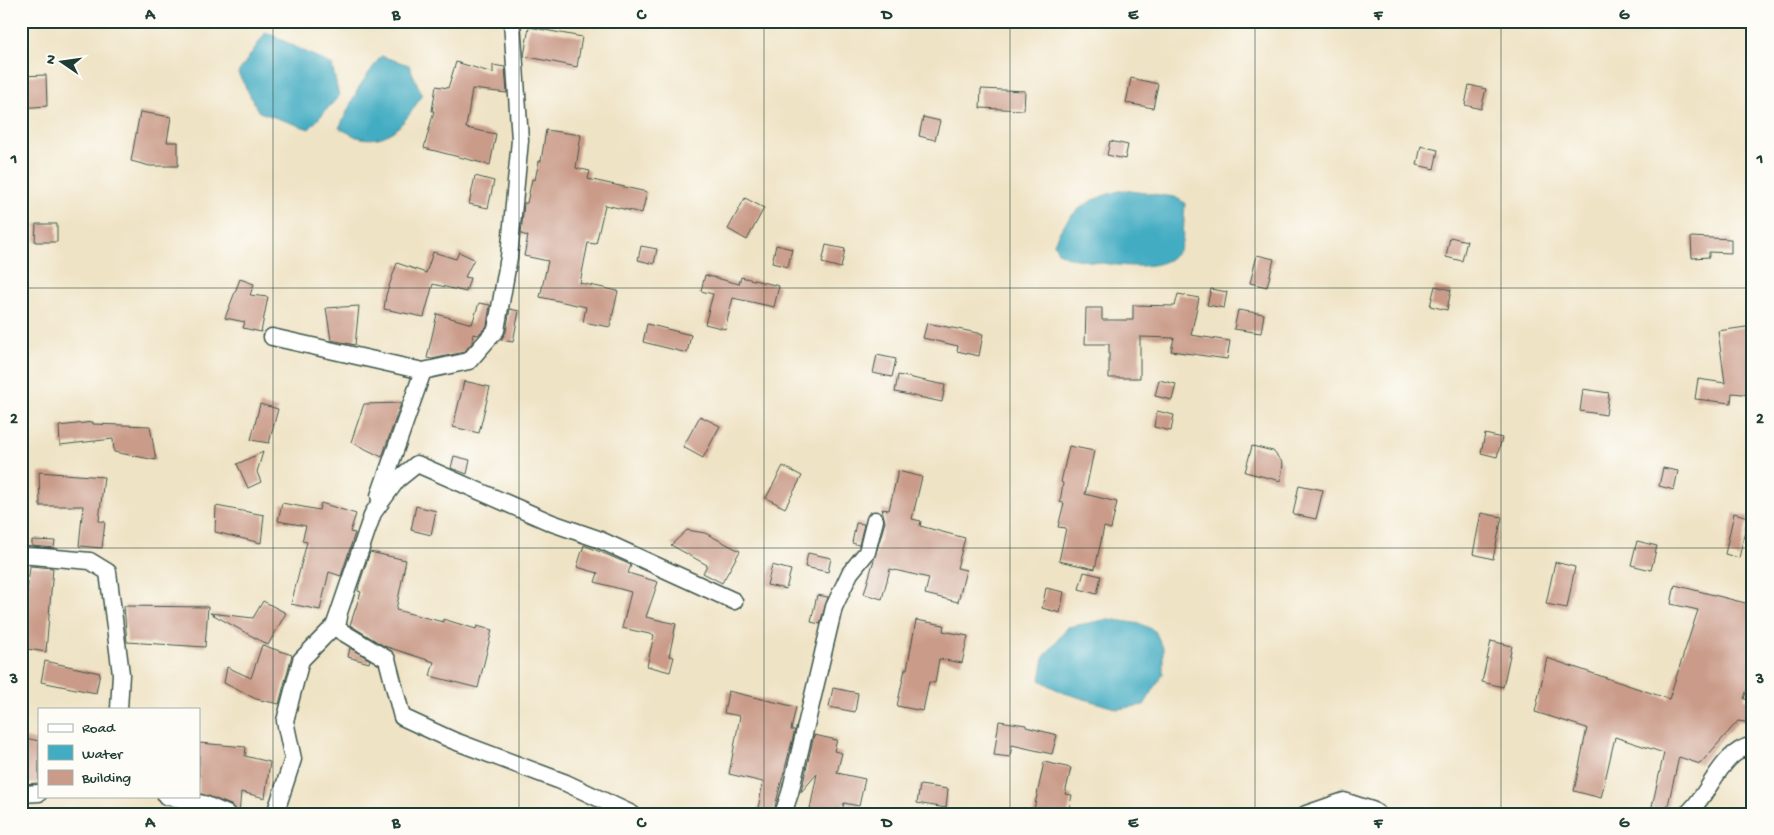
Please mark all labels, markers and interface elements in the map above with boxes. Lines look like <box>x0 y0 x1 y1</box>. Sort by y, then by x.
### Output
text: A <box>144 7 156 26</box>
text: B <box>391 7 401 26</box>
text: C <box>636 7 647 26</box>
text: D <box>880 7 893 26</box>
text: E <box>1128 7 1139 26</box>
text: F <box>1373 7 1384 26</box>
text: G <box>1619 7 1630 26</box>
north arrow <box>38 38 88 88</box>
text: N <box>42 53 61 66</box>
text: 1 <box>10 151 17 170</box>
text: 1 <box>1756 151 1763 170</box>
text: 2 <box>10 411 18 430</box>
text: 2 <box>1756 411 1764 430</box>
text: 3 <box>9 671 18 690</box>
text: 3 <box>1755 671 1764 690</box>
legend <box>38 708 200 798</box>
text: Road <box>82 720 116 738</box>
text: Water <box>82 746 124 764</box>
text: Building <box>81 770 131 788</box>
text: A <box>144 815 156 834</box>
text: B <box>391 815 401 834</box>
text: C <box>636 815 647 834</box>
text: D <box>880 815 893 834</box>
text: E <box>1128 815 1139 834</box>
text: F <box>1373 815 1384 834</box>
text: G <box>1619 815 1630 834</box>

